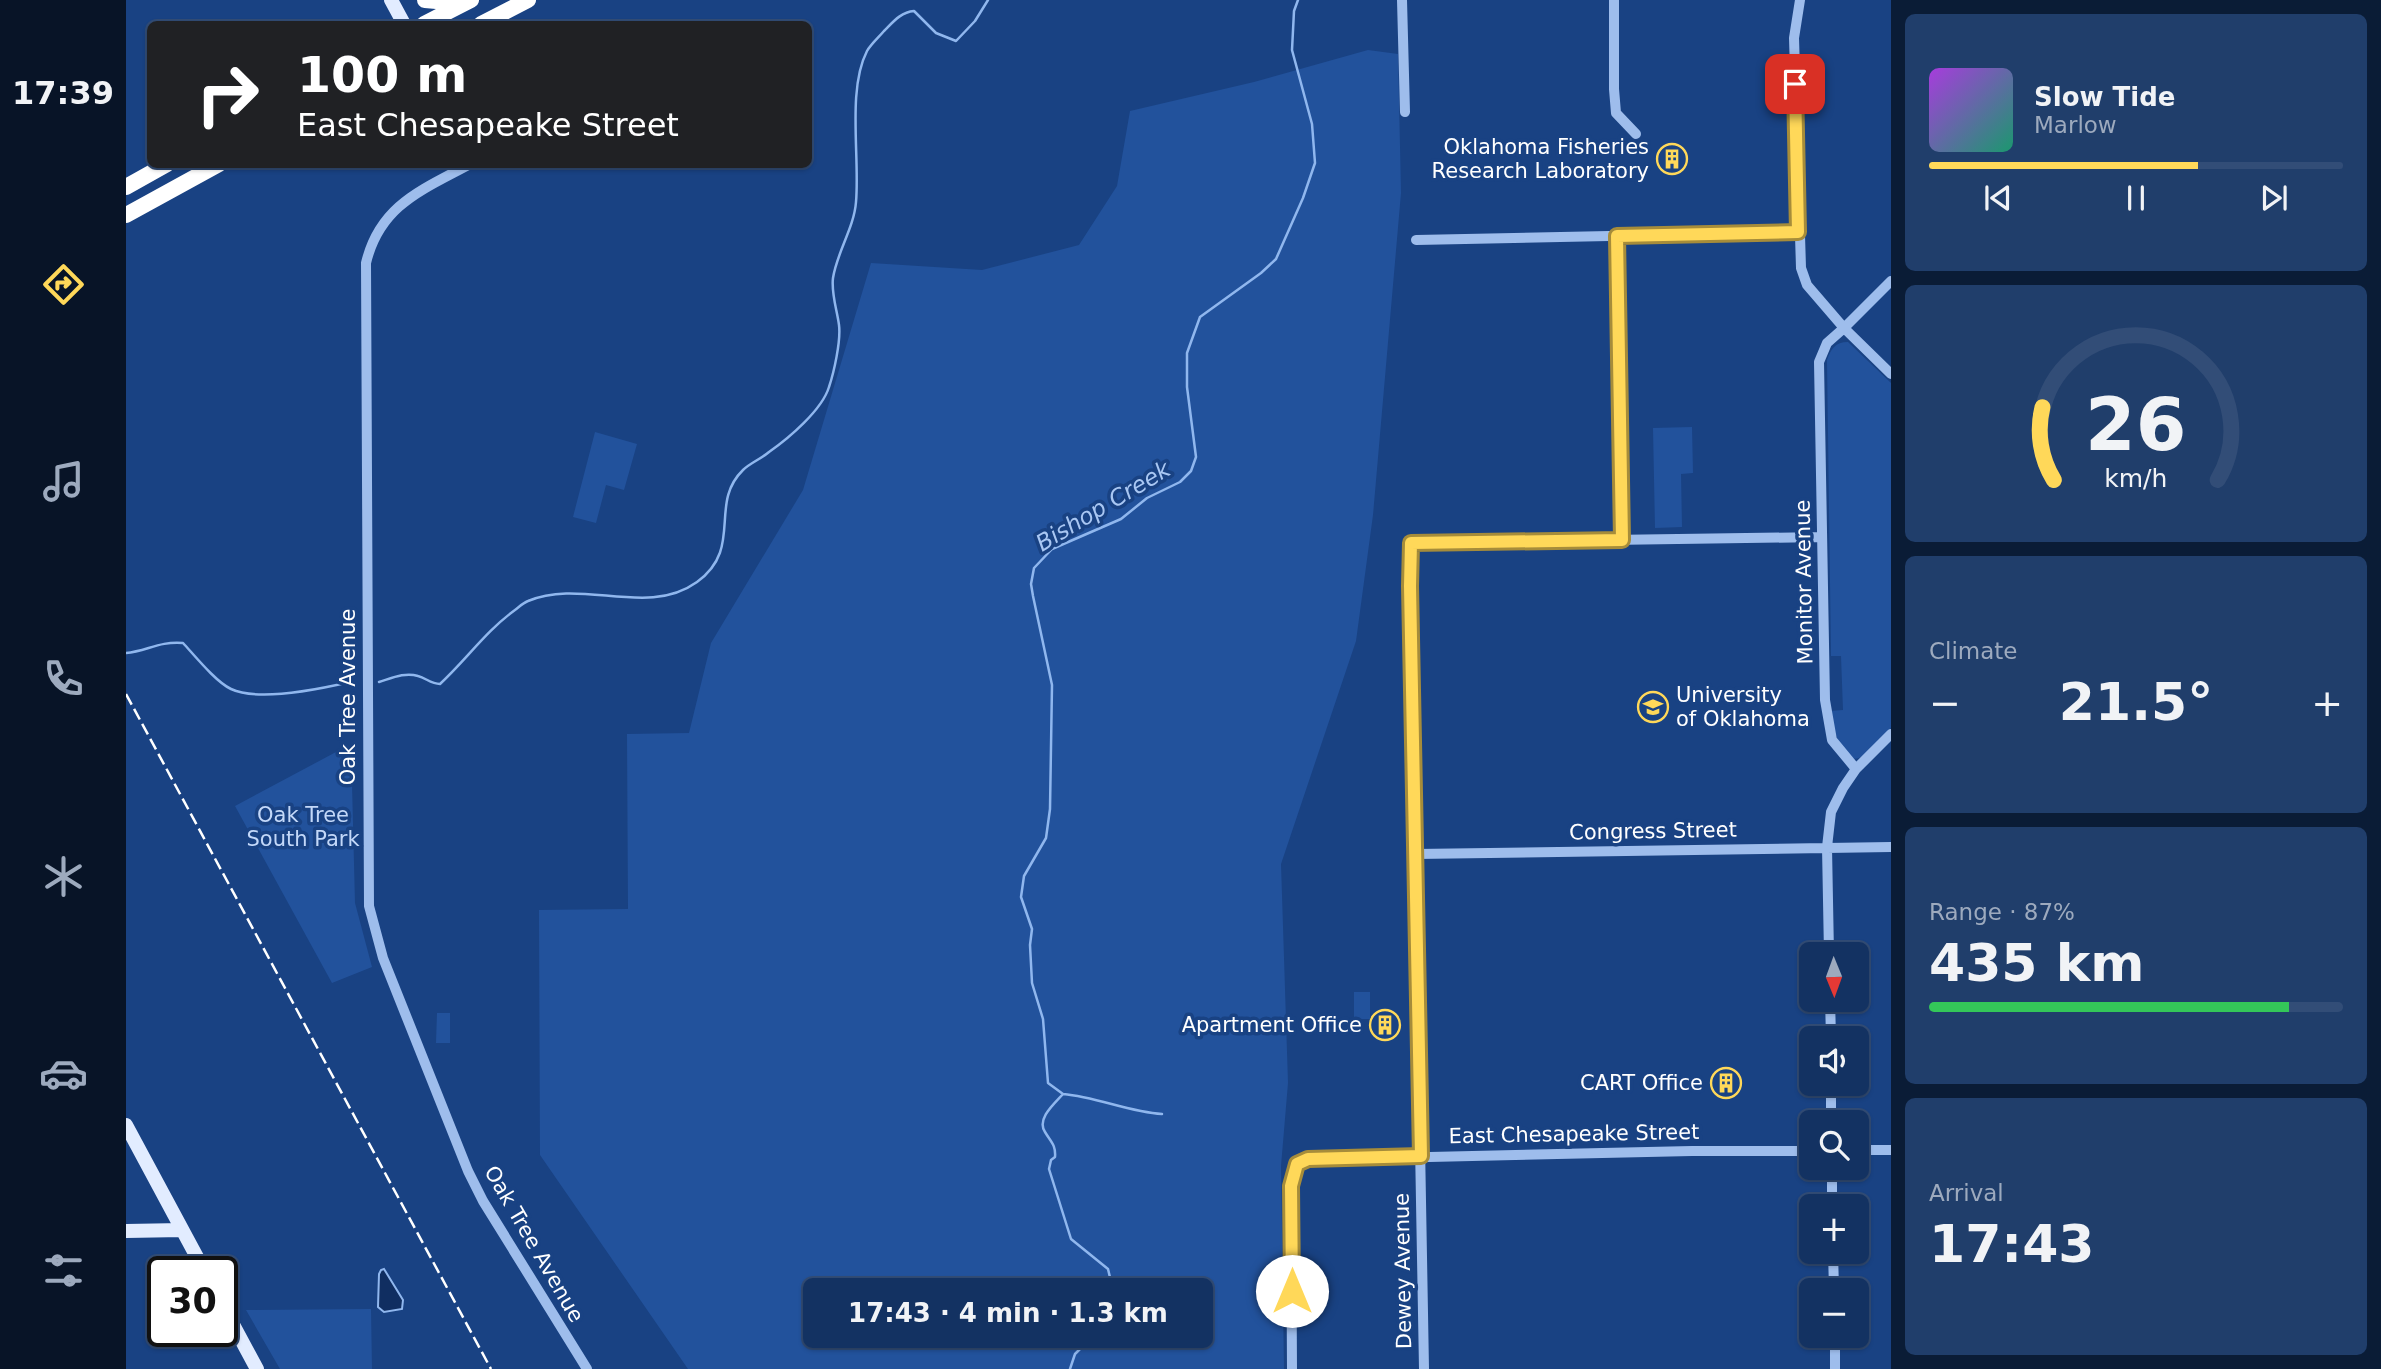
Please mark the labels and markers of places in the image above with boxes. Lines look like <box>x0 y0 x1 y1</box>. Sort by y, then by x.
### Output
pin <box>1765 54 1825 114</box>
place label: Oklahoma Fisheries Research Laboratory <box>1432 135 1649 183</box>
building icon: Oklahoma Fisheries Research Laboratory <box>1655 142 1689 176</box>
place label: University of Oklahoma <box>1676 683 1810 731</box>
school or university icon: University of Oklahoma <box>1636 690 1670 724</box>
building icon: Apartment Office <box>1368 1008 1402 1042</box>
place label: Apartment Office <box>1182 1013 1362 1037</box>
building icon: CART Office <box>1709 1066 1743 1100</box>
place label: CART Office <box>1580 1071 1703 1095</box>

